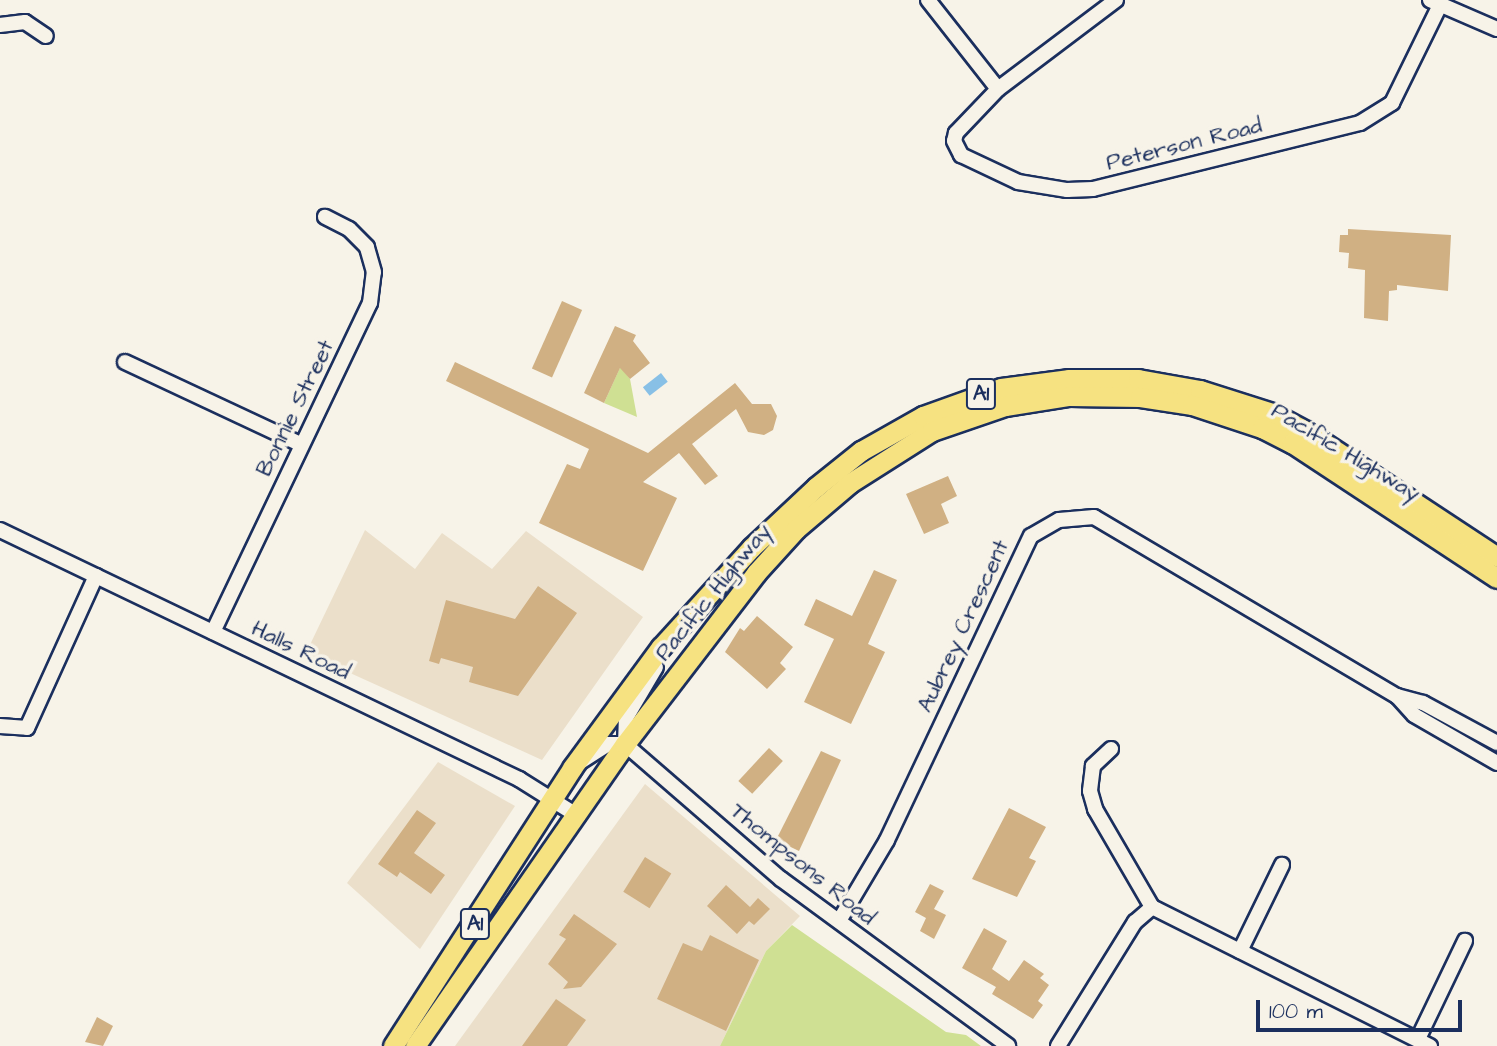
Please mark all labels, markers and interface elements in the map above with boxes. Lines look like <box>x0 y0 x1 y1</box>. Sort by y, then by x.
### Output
street label: Peterson Road <box>1103 111 1265 177</box>
street label: Bonnie Street <box>250 335 340 481</box>
road number: A1 <box>965 376 997 412</box>
street label: Pacific Highway <box>1267 397 1425 507</box>
street label: Pacific Highway <box>649 518 777 666</box>
street label: Aubrey Crescent <box>911 535 1015 717</box>
street label: Halls Road <box>247 614 355 686</box>
street label: Thompsons Road <box>725 797 881 931</box>
road number: A1 <box>459 906 491 942</box>
scale bar <box>1259 986 1466 1030</box>
text: 100 m <box>1269 997 1323 1026</box>

